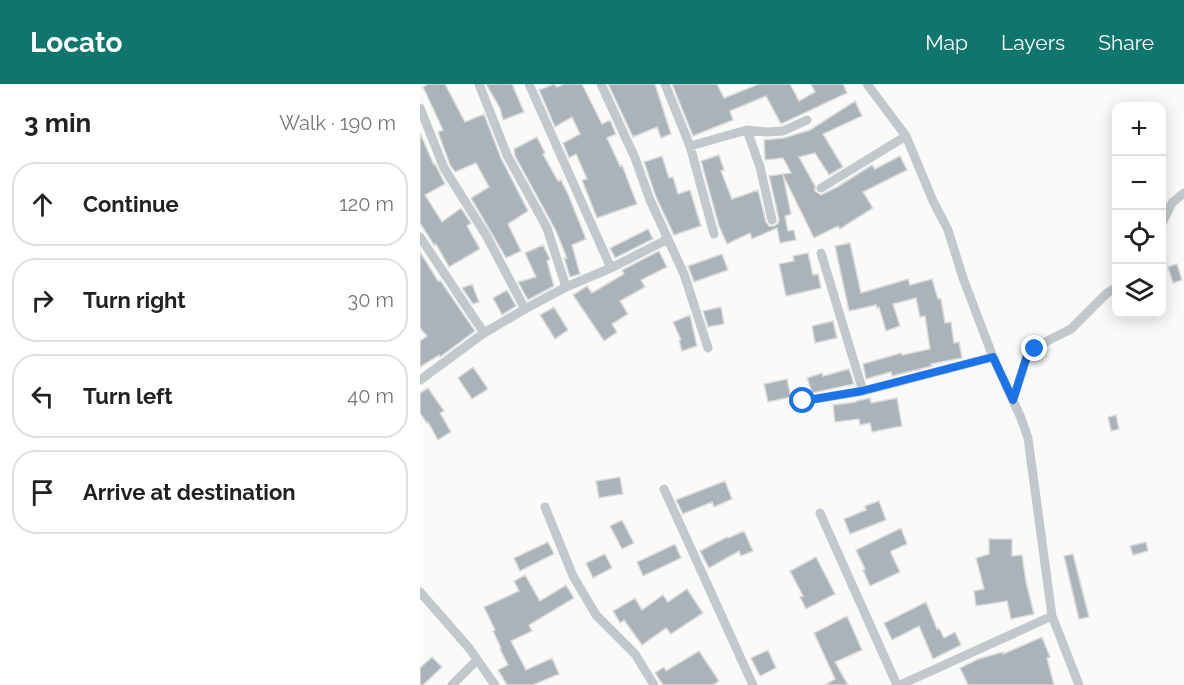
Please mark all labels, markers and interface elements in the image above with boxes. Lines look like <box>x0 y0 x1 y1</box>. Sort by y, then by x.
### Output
text: Locato <box>30 26 122 59</box>
text: Map <box>925 30 968 55</box>
text: Layers <box>1001 30 1065 55</box>
text: Share <box>1098 30 1154 55</box>
map controls <box>1112 102 1166 318</box>
button: + <box>1112 102 1166 156</box>
text: 3 min <box>24 108 91 138</box>
text: Walk · 190 m <box>279 111 396 135</box>
button: − <box>1112 156 1166 210</box>
icon: ahead <box>26 188 59 221</box>
text: Continue <box>83 191 179 217</box>
text: 120 m <box>339 192 394 216</box>
button: locate <box>1112 210 1166 264</box>
button: layers <box>1112 264 1166 318</box>
icon: right <box>26 284 59 317</box>
text: Turn right <box>83 287 186 313</box>
text: 30 m <box>348 288 394 312</box>
route end <box>1021 335 1047 361</box>
icon: left <box>26 380 59 413</box>
text: Turn left <box>83 383 173 409</box>
text: 40 m <box>347 384 394 408</box>
route start <box>789 387 815 413</box>
icon: arrive <box>26 476 59 509</box>
text: Arrive at destination <box>83 479 296 505</box>

